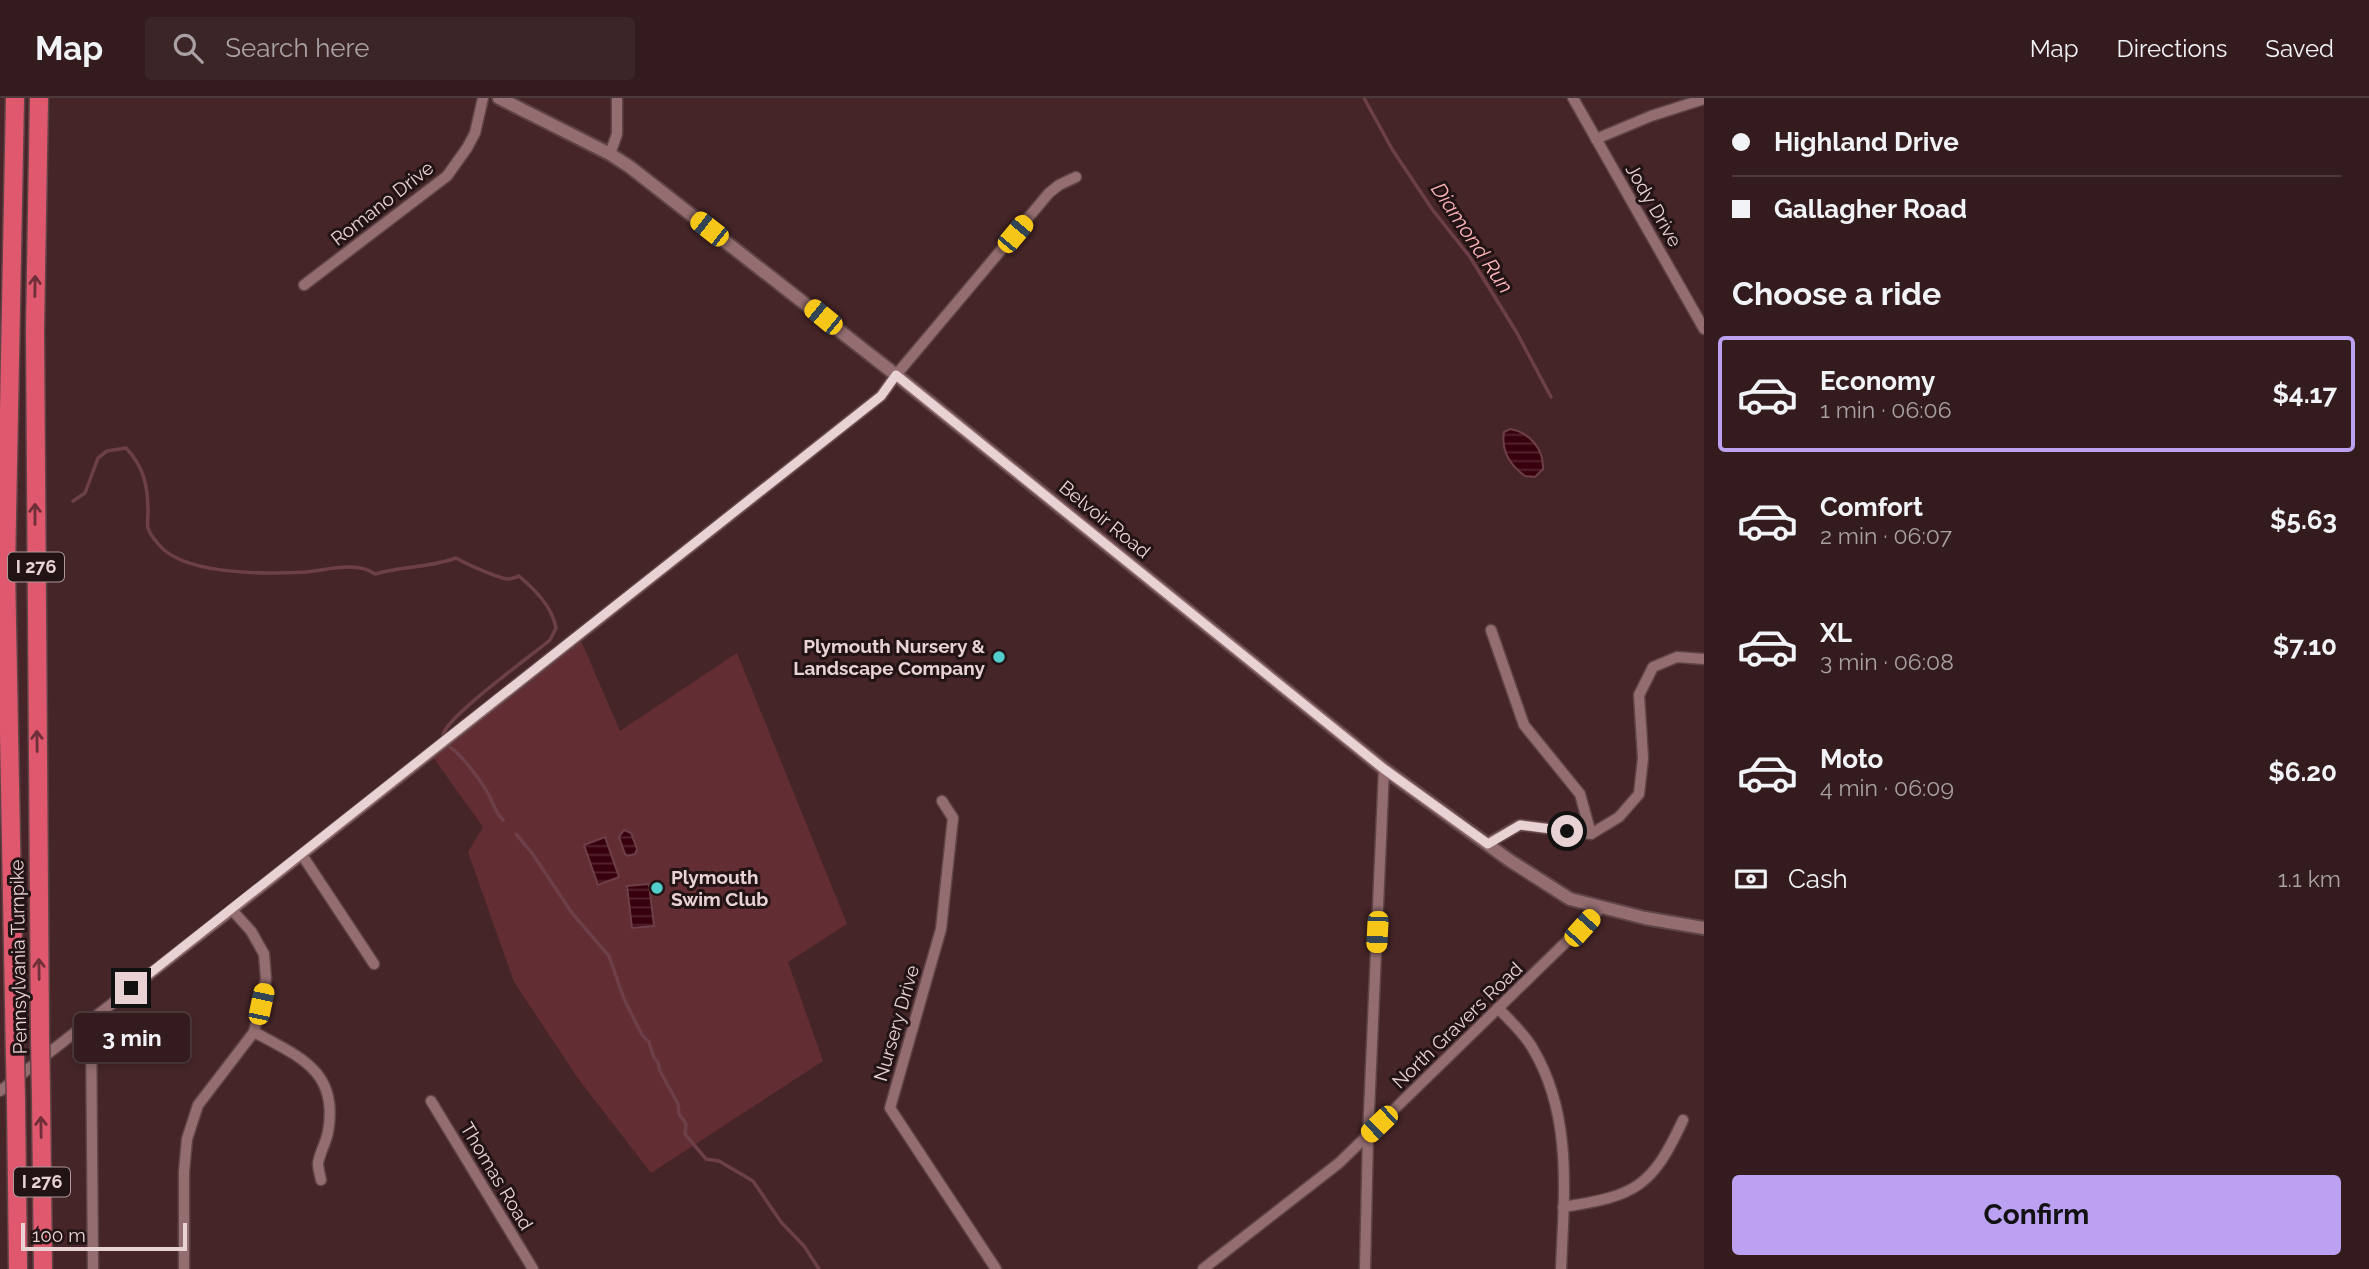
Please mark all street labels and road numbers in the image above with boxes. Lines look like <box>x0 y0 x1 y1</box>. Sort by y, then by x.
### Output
street label: Romano Drive <box>326 156 438 250</box>
street label: Jody Drive <box>1621 160 1687 250</box>
street label: Belvoir Road <box>1055 476 1155 562</box>
road number: I 276 <box>8 552 64 582</box>
street label: Pennsylvania Turnpike <box>5 859 31 1055</box>
street label: North Gravers Road <box>1387 957 1527 1093</box>
street label: Nursery Drive <box>869 962 923 1084</box>
street label: Thomas Road <box>456 1118 538 1234</box>
road number: I 276 <box>14 1168 70 1196</box>

